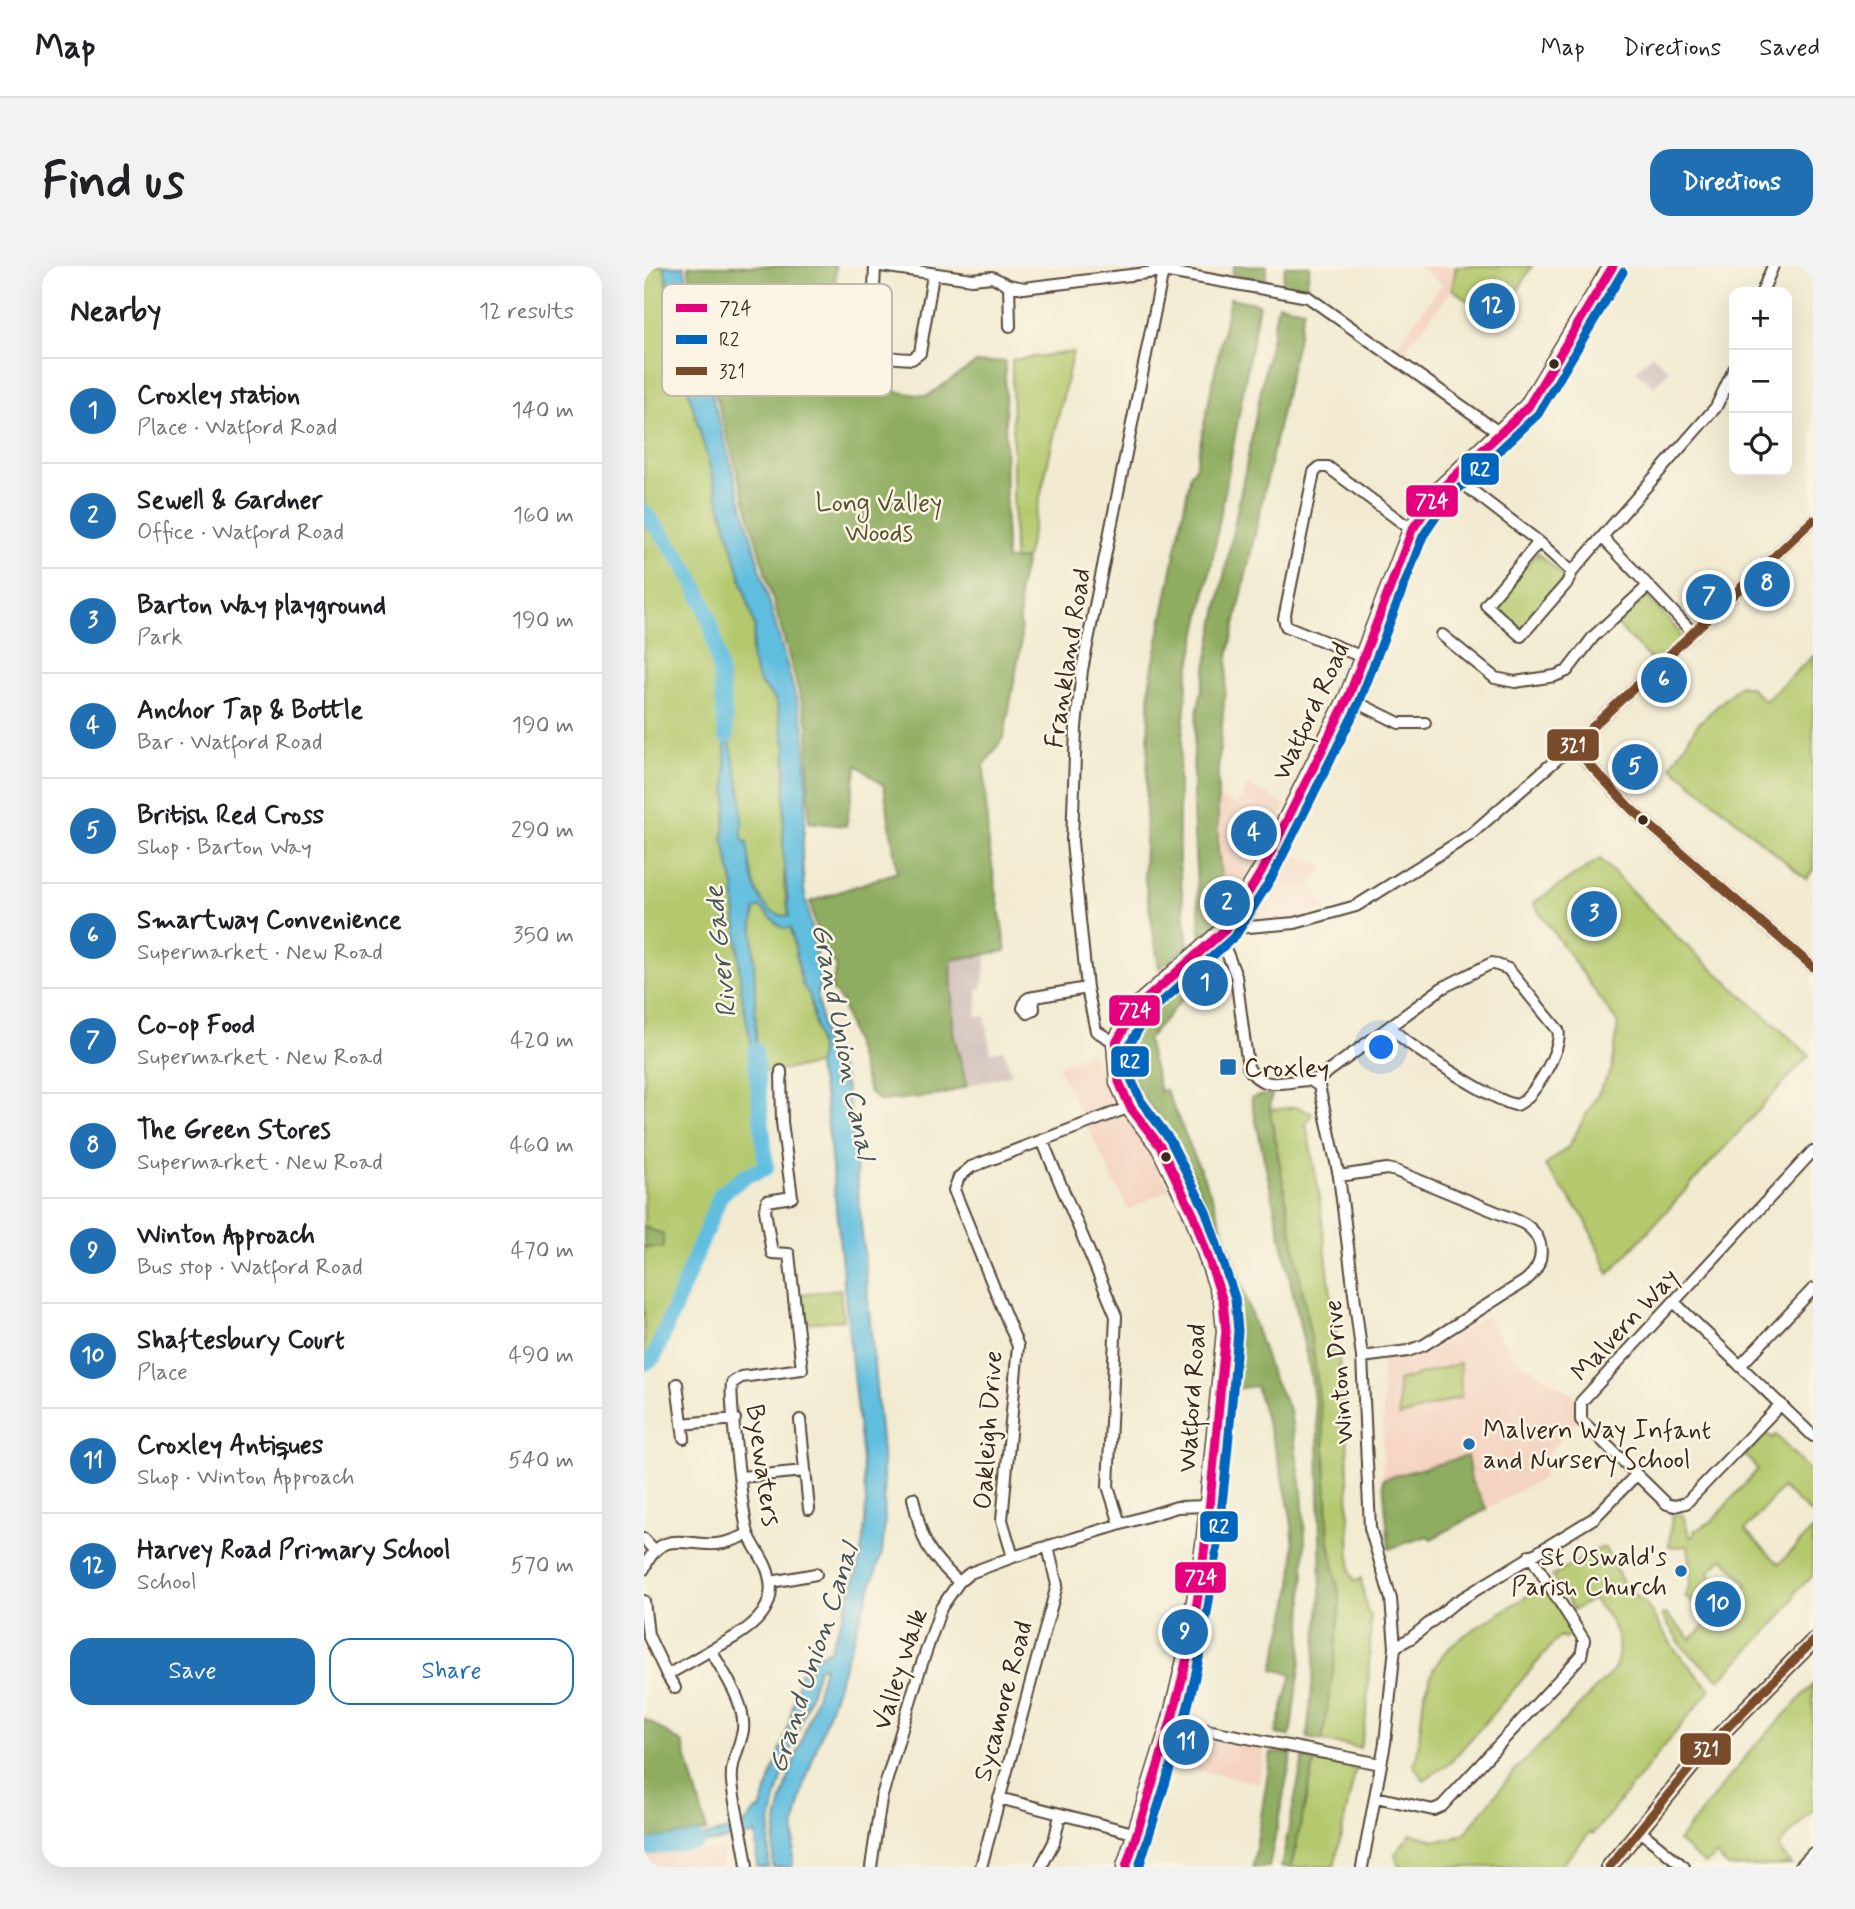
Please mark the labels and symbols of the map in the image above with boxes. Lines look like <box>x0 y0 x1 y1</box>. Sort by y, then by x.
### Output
pin: 12 <box>1469 280 1515 332</box>
legend <box>662 284 892 396</box>
text: 724 <box>719 297 752 322</box>
text: R2 <box>719 328 739 353</box>
unlabelled marker <box>1547 357 1561 371</box>
text: 321 <box>719 360 745 385</box>
line badge: R2 <box>1460 452 1500 486</box>
text: R2 <box>1470 458 1491 483</box>
line badge: 724 <box>1405 484 1459 518</box>
park label: Long Valley Woods <box>816 487 942 551</box>
text: 724 <box>1416 490 1449 515</box>
pin: 8 <box>1744 558 1790 610</box>
street label: Frankland Road <box>1038 566 1100 751</box>
pin: 7 <box>1686 571 1732 623</box>
street label: Watford Road <box>1265 637 1361 787</box>
pin: 6 <box>1641 654 1687 706</box>
line badge: 321 <box>1546 728 1600 762</box>
text: 321 <box>1560 734 1586 759</box>
pin: 5 <box>1612 741 1658 793</box>
pin: 4 <box>1231 807 1277 859</box>
unlabelled marker <box>1636 813 1650 827</box>
pin: 2 <box>1204 877 1250 929</box>
water label: River Gade <box>696 883 747 1020</box>
pin: 3 <box>1571 888 1617 940</box>
water label: Grand Union Canal <box>802 921 884 1166</box>
pin: 1 <box>1182 957 1228 1009</box>
line badge: 724 <box>1108 994 1161 1027</box>
text: 724 <box>1119 999 1152 1024</box>
your location <box>1364 1030 1398 1064</box>
line badge: R2 <box>1110 1045 1150 1078</box>
text: R2 <box>1120 1050 1141 1075</box>
place label: Croxley <box>1244 1052 1329 1086</box>
marker: Croxley <box>1218 1057 1238 1077</box>
unlabelled marker <box>1159 1150 1173 1164</box>
street label: Malvern Way <box>1564 1261 1687 1389</box>
street label: Winton Drive <box>1317 1298 1363 1445</box>
street label: Watford Road <box>1171 1323 1217 1474</box>
street label: Oakleigh Drive <box>966 1350 1011 1511</box>
street label: Byewaters <box>737 1402 787 1528</box>
place label: Malvern Way Infant and Nursery School <box>1483 1414 1711 1478</box>
marker: Malvern Way Infant and Nursery School <box>1461 1436 1477 1452</box>
line badge: R2 <box>1199 1510 1239 1543</box>
text: R2 <box>1209 1515 1230 1540</box>
water label: Grand Union Canal <box>760 1536 870 1778</box>
place label: St Oswald's Parish Church <box>1511 1541 1667 1605</box>
line badge: 724 <box>1174 1561 1227 1594</box>
marker: St Oswald's Parish Church <box>1673 1563 1689 1579</box>
text: 724 <box>1185 1566 1218 1591</box>
pin: 10 <box>1695 1578 1741 1630</box>
street label: Valley Walk <box>865 1605 936 1735</box>
pin: 9 <box>1162 1606 1208 1658</box>
street label: Sycamore Road <box>966 1618 1042 1785</box>
pin: 11 <box>1163 1716 1209 1768</box>
line badge: 321 <box>1679 1732 1732 1766</box>
text: 321 <box>1693 1738 1719 1763</box>

